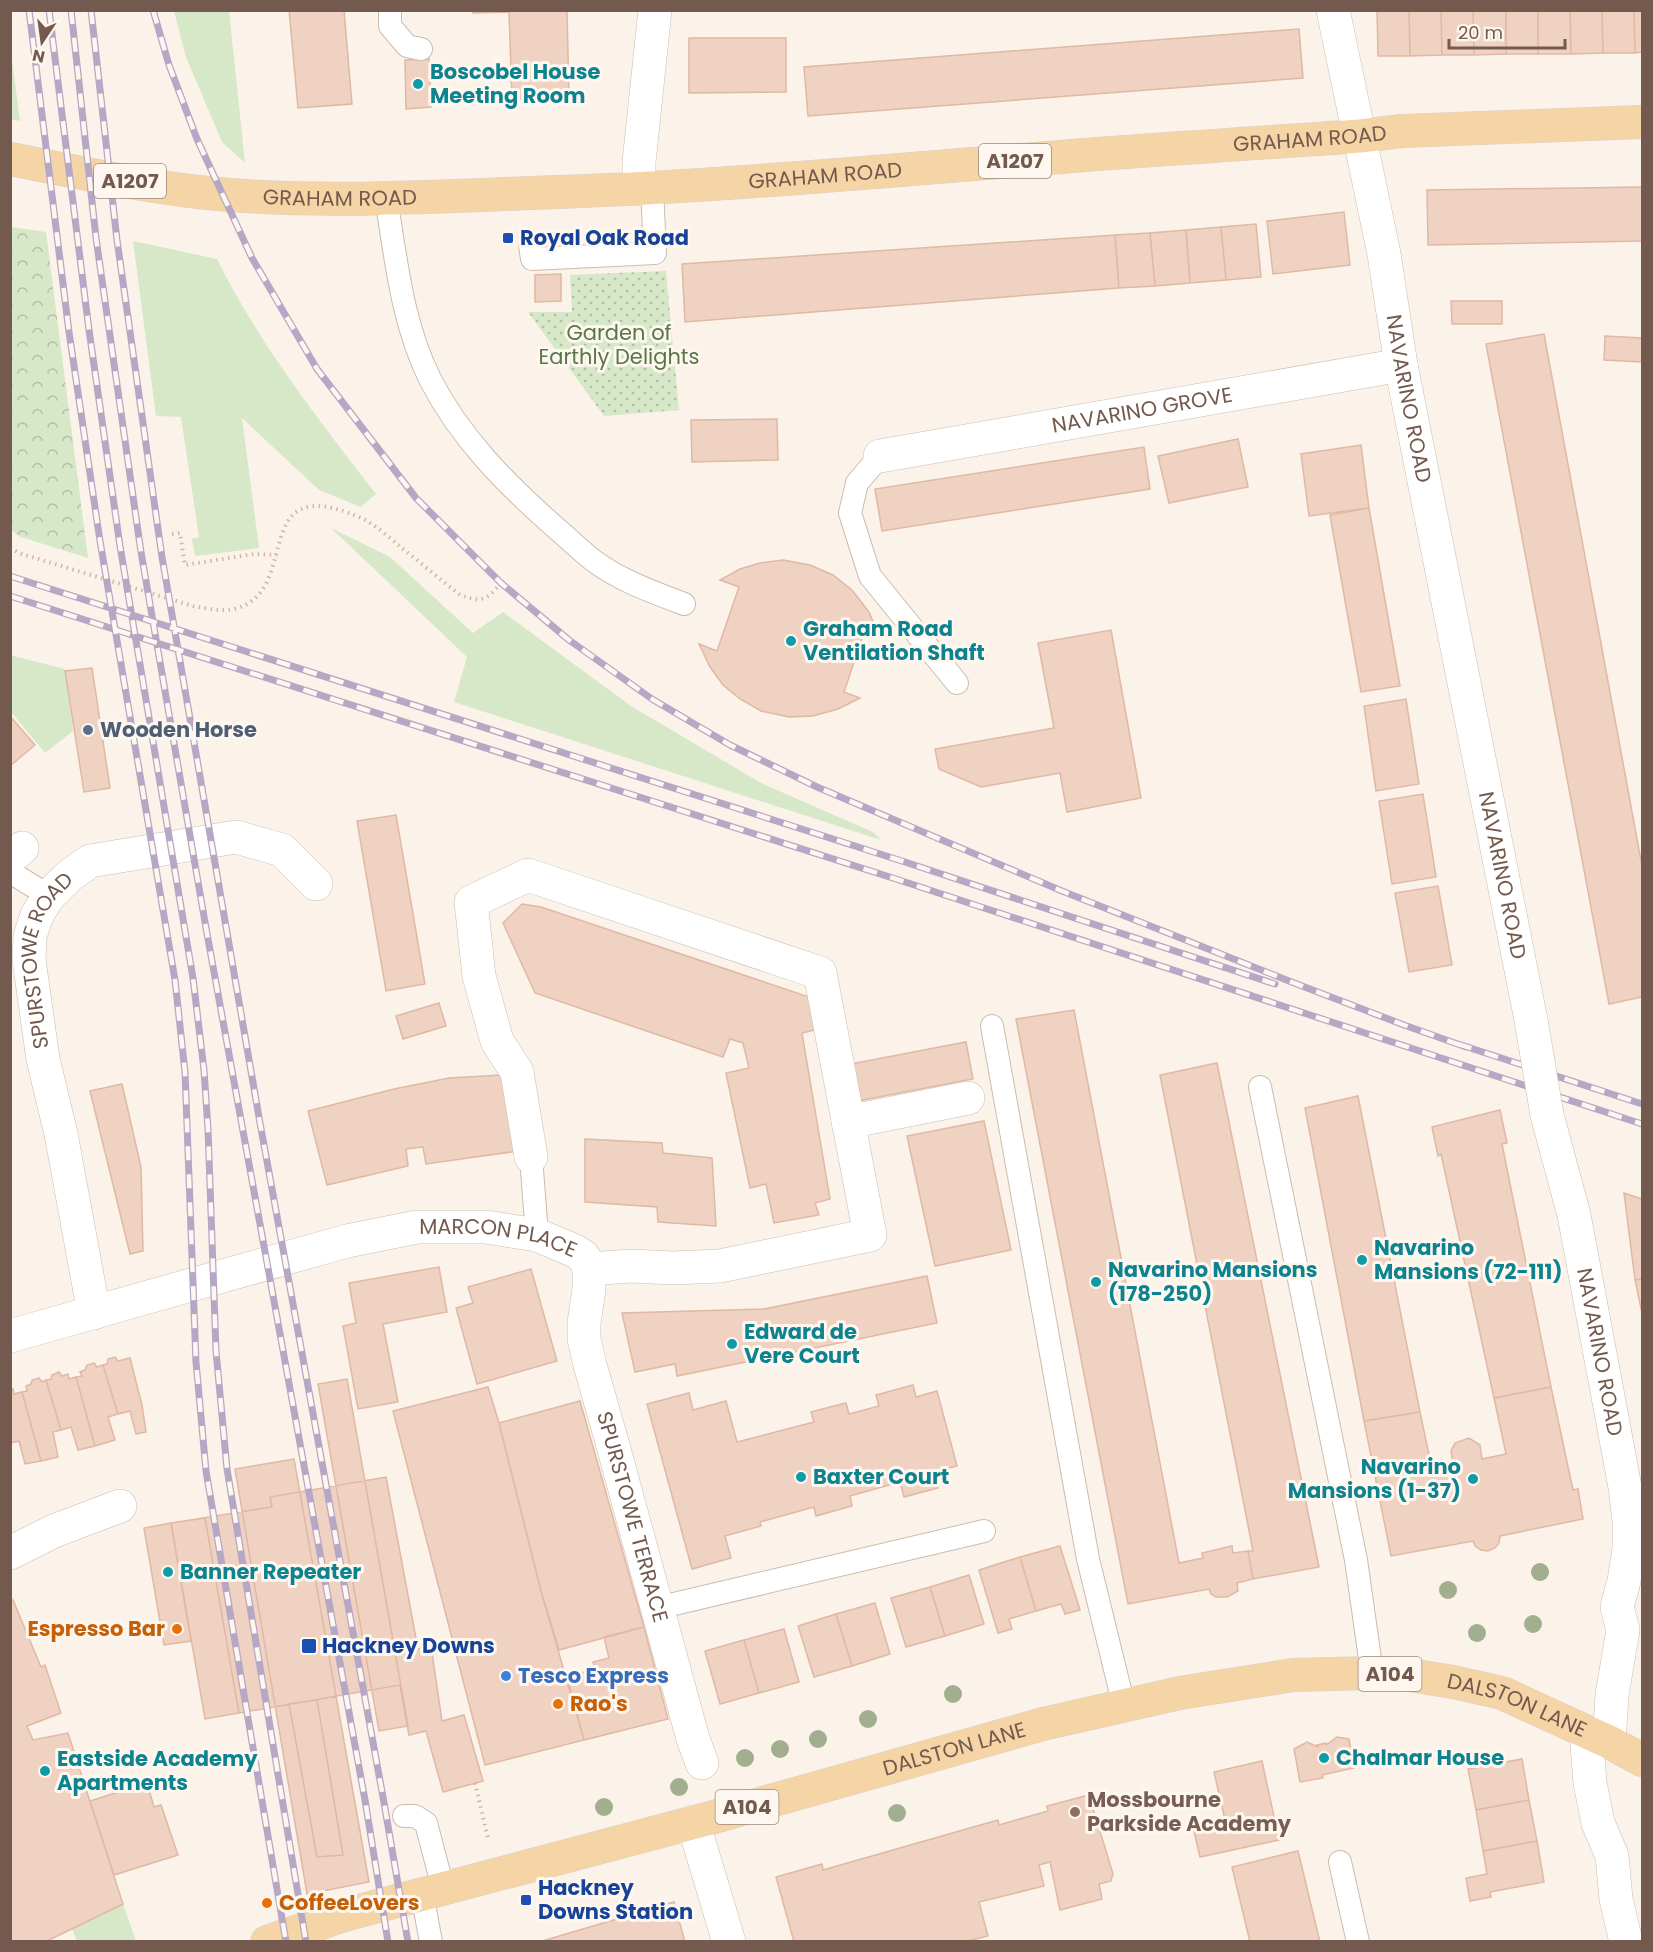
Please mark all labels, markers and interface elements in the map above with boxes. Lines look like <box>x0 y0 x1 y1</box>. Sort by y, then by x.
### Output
north arrow <box>12 12 72 72</box>
scale bar <box>1449 12 1564 50</box>
text: 20 m <box>1458 20 1503 45</box>
text: N <box>30 44 47 69</box>
place label: Boscobel House Meeting Room <box>430 57 600 110</box>
marker: Boscobel House Meeting Room <box>411 77 425 91</box>
street label: GRAHAM ROAD <box>1232 118 1388 159</box>
road number: A1207 <box>979 144 1051 178</box>
street label: GRAHAM ROAD <box>747 155 903 196</box>
road number: A1207 <box>94 164 166 198</box>
street label: GRAHAM ROAD <box>262 182 417 213</box>
place label: Royal Oak Road <box>520 223 689 252</box>
marker: Royal Oak Road <box>501 231 515 245</box>
street label: NAVARINO ROAD <box>1379 313 1439 485</box>
park label: Garden of Earthly Delights <box>539 318 699 371</box>
street label: NAVARINO GROVE <box>1049 380 1234 440</box>
place label: Graham Road Ventilation Shaft <box>803 614 985 667</box>
marker: Graham Road Ventilation Shaft <box>784 634 798 648</box>
place label: Wooden Horse <box>100 715 257 744</box>
marker: Wooden Horse <box>81 723 95 737</box>
street label: NAVARINO ROAD <box>1472 789 1534 962</box>
street label: SPURSTOWE ROAD <box>14 865 79 1051</box>
street label: MARCON PLACE <box>419 1211 582 1264</box>
place label: Navarino Mansions (72-111) <box>1374 1233 1562 1286</box>
marker: Navarino Mansions (72-111) <box>1355 1253 1369 1267</box>
place label: Navarino Mansions (178-250) <box>1108 1255 1317 1308</box>
street label: NAVARINO ROAD <box>1570 1266 1630 1438</box>
marker: Navarino Mansions (178-250) <box>1089 1275 1103 1289</box>
place label: Edward de Vere Court <box>744 1317 860 1370</box>
marker: Edward de Vere Court <box>725 1337 739 1351</box>
street label: SPURSTOWE TERRACE <box>590 1408 676 1626</box>
place label: Navarino Mansions (1-37) <box>1288 1452 1461 1505</box>
place label: Baxter Court <box>813 1462 949 1491</box>
marker: Baxter Court <box>794 1470 808 1484</box>
marker: Navarino Mansions (1-37) <box>1466 1472 1480 1486</box>
place label: Banner Repeater <box>180 1557 361 1586</box>
marker: Banner Repeater <box>161 1565 175 1579</box>
place label: Espresso Bar <box>27 1614 165 1643</box>
marker: Espresso Bar <box>170 1622 184 1636</box>
place label: Hackney Downs <box>322 1631 495 1660</box>
marker: Hackney Downs <box>300 1637 318 1655</box>
road number: A104 <box>1358 1657 1422 1691</box>
place label: Tesco Express <box>518 1661 669 1690</box>
street label: DALSTON LANE <box>1445 1666 1592 1744</box>
marker: Tesco Express <box>499 1669 513 1683</box>
place label: Rao's <box>570 1689 628 1718</box>
marker: Rao's <box>551 1697 565 1711</box>
street label: DALSTON LANE <box>879 1715 1029 1783</box>
place label: Chalmar House <box>1336 1743 1504 1772</box>
place label: Eastside Academy Apartments <box>57 1744 258 1797</box>
marker: Chalmar House <box>1317 1751 1331 1765</box>
marker: Eastside Academy Apartments <box>38 1764 52 1778</box>
place label: Mossbourne Parkside Academy <box>1087 1785 1292 1838</box>
road number: A104 <box>716 1790 778 1824</box>
marker: Mossbourne Parkside Academy <box>1068 1805 1082 1819</box>
place label: Hackney Downs Station <box>538 1873 693 1926</box>
place label: CoffeeLovers <box>279 1888 420 1917</box>
marker: Hackney Downs Station <box>519 1893 533 1907</box>
marker: CoffeeLovers <box>260 1896 274 1910</box>

